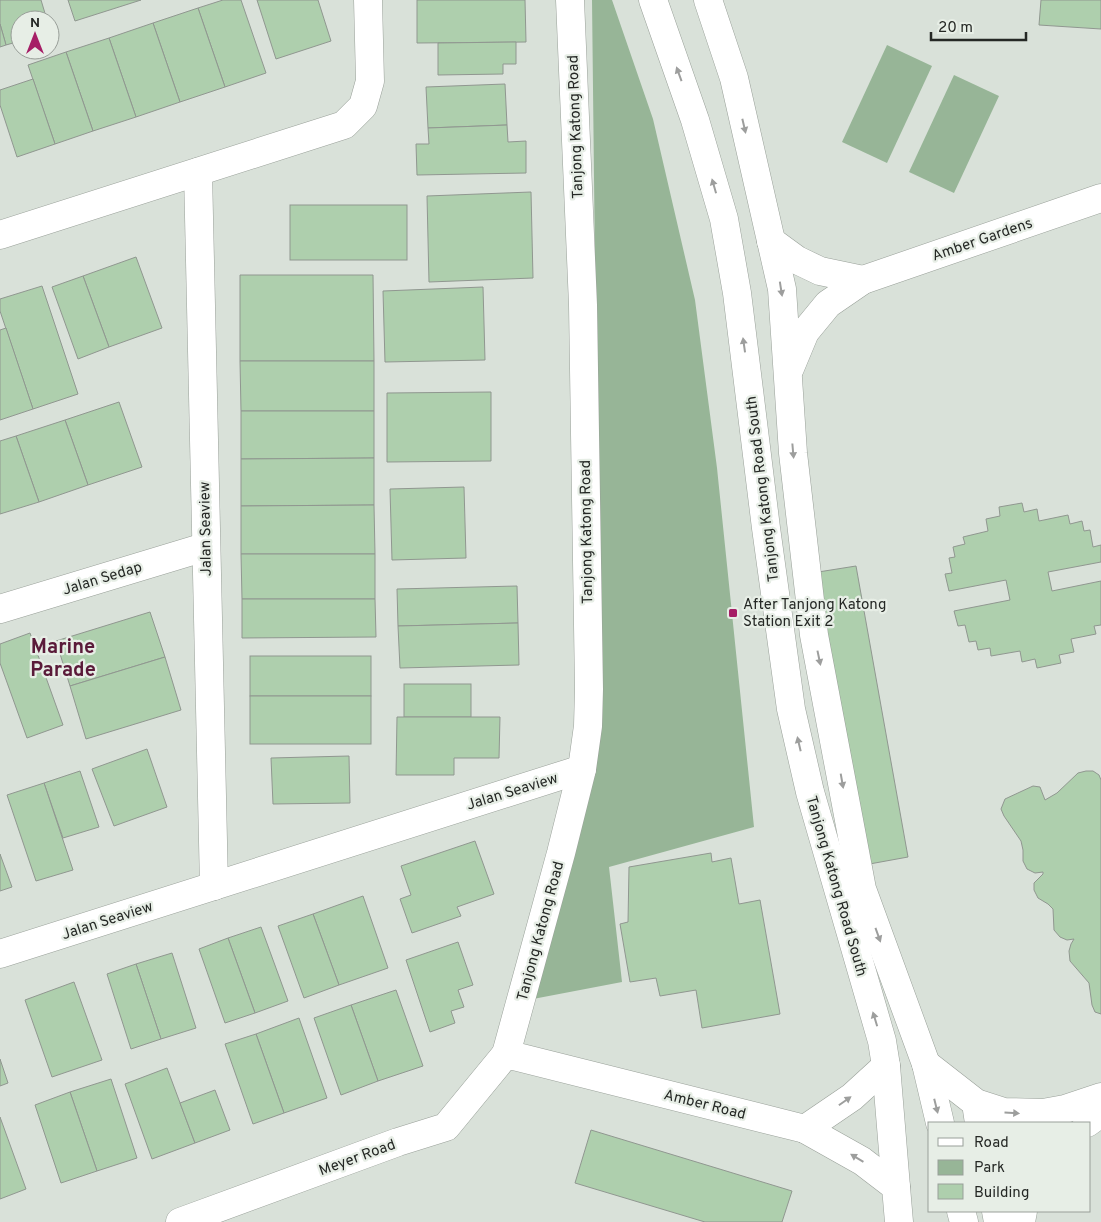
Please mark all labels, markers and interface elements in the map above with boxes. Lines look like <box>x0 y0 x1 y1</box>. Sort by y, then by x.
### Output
north arrow <box>10 10 60 60</box>
scale bar <box>931 10 1026 42</box>
text: N <box>30 15 40 32</box>
text: 20 m <box>938 19 973 38</box>
street label: Tanjong Katong Road <box>564 55 589 199</box>
one-way arrow <box>675 66 683 81</box>
one-way arrow <box>740 118 748 133</box>
one-way arrow <box>710 178 718 193</box>
street label: Amber Gardens <box>930 214 1035 267</box>
one-way arrow <box>778 281 786 297</box>
one-way arrow <box>740 337 748 353</box>
street label: Tanjong Katong Road South <box>743 395 784 583</box>
one-way arrow <box>789 443 797 459</box>
street label: Tanjong Katong Road <box>577 460 598 604</box>
street label: Jalan Seaview <box>196 481 217 577</box>
street label: Jalan Sedap <box>60 558 144 601</box>
place label: After Tanjong Katong Station Exit 2 <box>743 596 886 632</box>
marker: After Tanjong Katong Station Exit 2 <box>727 607 739 619</box>
district label: Marine Parade <box>30 635 96 684</box>
one-way arrow <box>815 650 823 666</box>
one-way arrow <box>795 737 803 752</box>
street label: Jalan Seaview <box>464 769 561 815</box>
one-way arrow <box>838 774 846 790</box>
street label: Tanjong Katong Road South <box>801 794 870 979</box>
street label: Tanjong Katong Road <box>514 859 569 1003</box>
street label: Jalan Seaview <box>59 898 156 945</box>
one-way arrow <box>875 928 882 943</box>
one-way arrow <box>870 1011 878 1026</box>
street label: Amber Road <box>662 1086 748 1125</box>
one-way arrow <box>838 1096 852 1106</box>
one-way arrow <box>932 1098 940 1113</box>
one-way arrow <box>1004 1109 1020 1117</box>
legend <box>928 1122 1091 1212</box>
text: Road <box>974 1134 1009 1153</box>
street label: Meyer Road <box>317 1136 398 1181</box>
one-way arrow <box>850 1153 863 1162</box>
text: Park <box>974 1159 1005 1178</box>
text: Building <box>974 1184 1029 1203</box>

